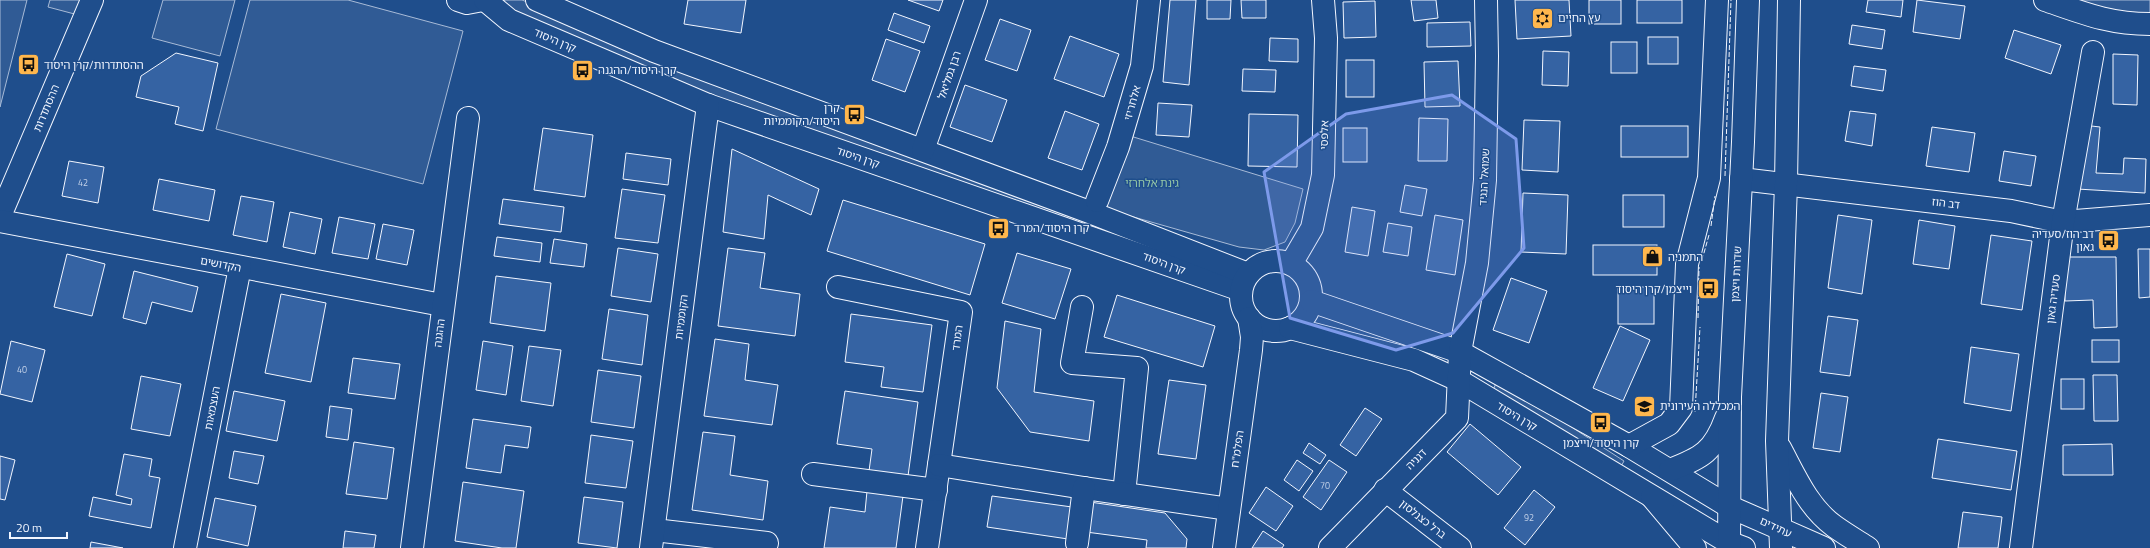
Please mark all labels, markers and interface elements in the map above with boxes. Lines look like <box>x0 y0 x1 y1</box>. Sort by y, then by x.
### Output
synagogue icon: עץ החיים <box>1530 5 1556 31</box>
place label: עץ החיים <box>1558 10 1601 26</box>
street label: קרן היסוד <box>531 24 579 56</box>
street label: רבן גמליאל <box>933 49 965 101</box>
bus stop icon: ההסתדרות/קרן היסוד <box>15 52 41 78</box>
place label: ההסתדרות/קרן היסוד <box>44 57 144 73</box>
bus stop icon: קרן היסוד/ההגנה <box>569 57 595 83</box>
place label: קרן היסוד/ההגנה <box>598 62 677 78</box>
street label: ההסתדרות <box>29 82 63 134</box>
street label: אלחריזי <box>1119 84 1145 122</box>
place label: קרן היסוד/הקוממיות <box>764 100 840 129</box>
bus stop icon: קרן היסוד/הקוממיות <box>842 101 868 127</box>
street label: אלפסי <box>1316 120 1332 150</box>
street label: קרן היסוד <box>834 142 882 172</box>
street label: שמואל הנגיד <box>1475 148 1493 206</box>
park label: גינת אלחרזי <box>1125 175 1179 191</box>
house number: 42 <box>78 176 88 189</box>
street label: דב הוז <box>1931 193 1961 213</box>
bus stop icon: קרן היסוד/המרד <box>986 215 1012 241</box>
place label: קרן היסוד/המרד <box>1014 220 1090 236</box>
place label: דב הוז/סעדיה גאון <box>2032 226 2094 255</box>
bus stop icon: דב הוז/סעדיה גאון <box>2096 227 2122 253</box>
shop icon: התמניה <box>1639 244 1665 270</box>
street label: שדרות ויצמן <box>1727 246 1745 302</box>
street label: קרן היסוד <box>1140 248 1188 278</box>
place label: התמניה <box>1668 249 1703 265</box>
street label: הקדושים <box>199 252 243 276</box>
street label: סעדיה גאון <box>2042 273 2064 325</box>
bus stop icon: וייצמן/קרן היסוד <box>1695 276 1721 302</box>
place label: וייצמן/קרן היסוד <box>1616 281 1692 297</box>
street label: הקוממיות <box>670 293 692 341</box>
street label: ההגנה <box>429 318 449 348</box>
street label: המרד <box>947 324 967 352</box>
house number: 40 <box>17 363 27 376</box>
street label: העצמאות <box>200 384 224 431</box>
school or university icon: המכללה העירונית <box>1632 393 1658 419</box>
street label: קרן היסוד <box>1494 398 1541 435</box>
place label: המכללה העירונית <box>1660 398 1741 414</box>
bus stop icon: קרן היסוד/וייצמן <box>1588 410 1614 436</box>
street label: הפלמ"ח <box>1226 429 1248 469</box>
place label: קרן היסוד/וייצמן <box>1563 435 1639 451</box>
street label: דגניה <box>1402 445 1430 473</box>
house number: 70 <box>1320 479 1330 492</box>
street label: ברל כצנלסון <box>1396 496 1450 542</box>
house number: 92 <box>1524 511 1534 524</box>
street label: עתידים <box>1757 513 1795 541</box>
scale bar <box>10 514 67 540</box>
text: 20 m <box>16 518 42 537</box>

